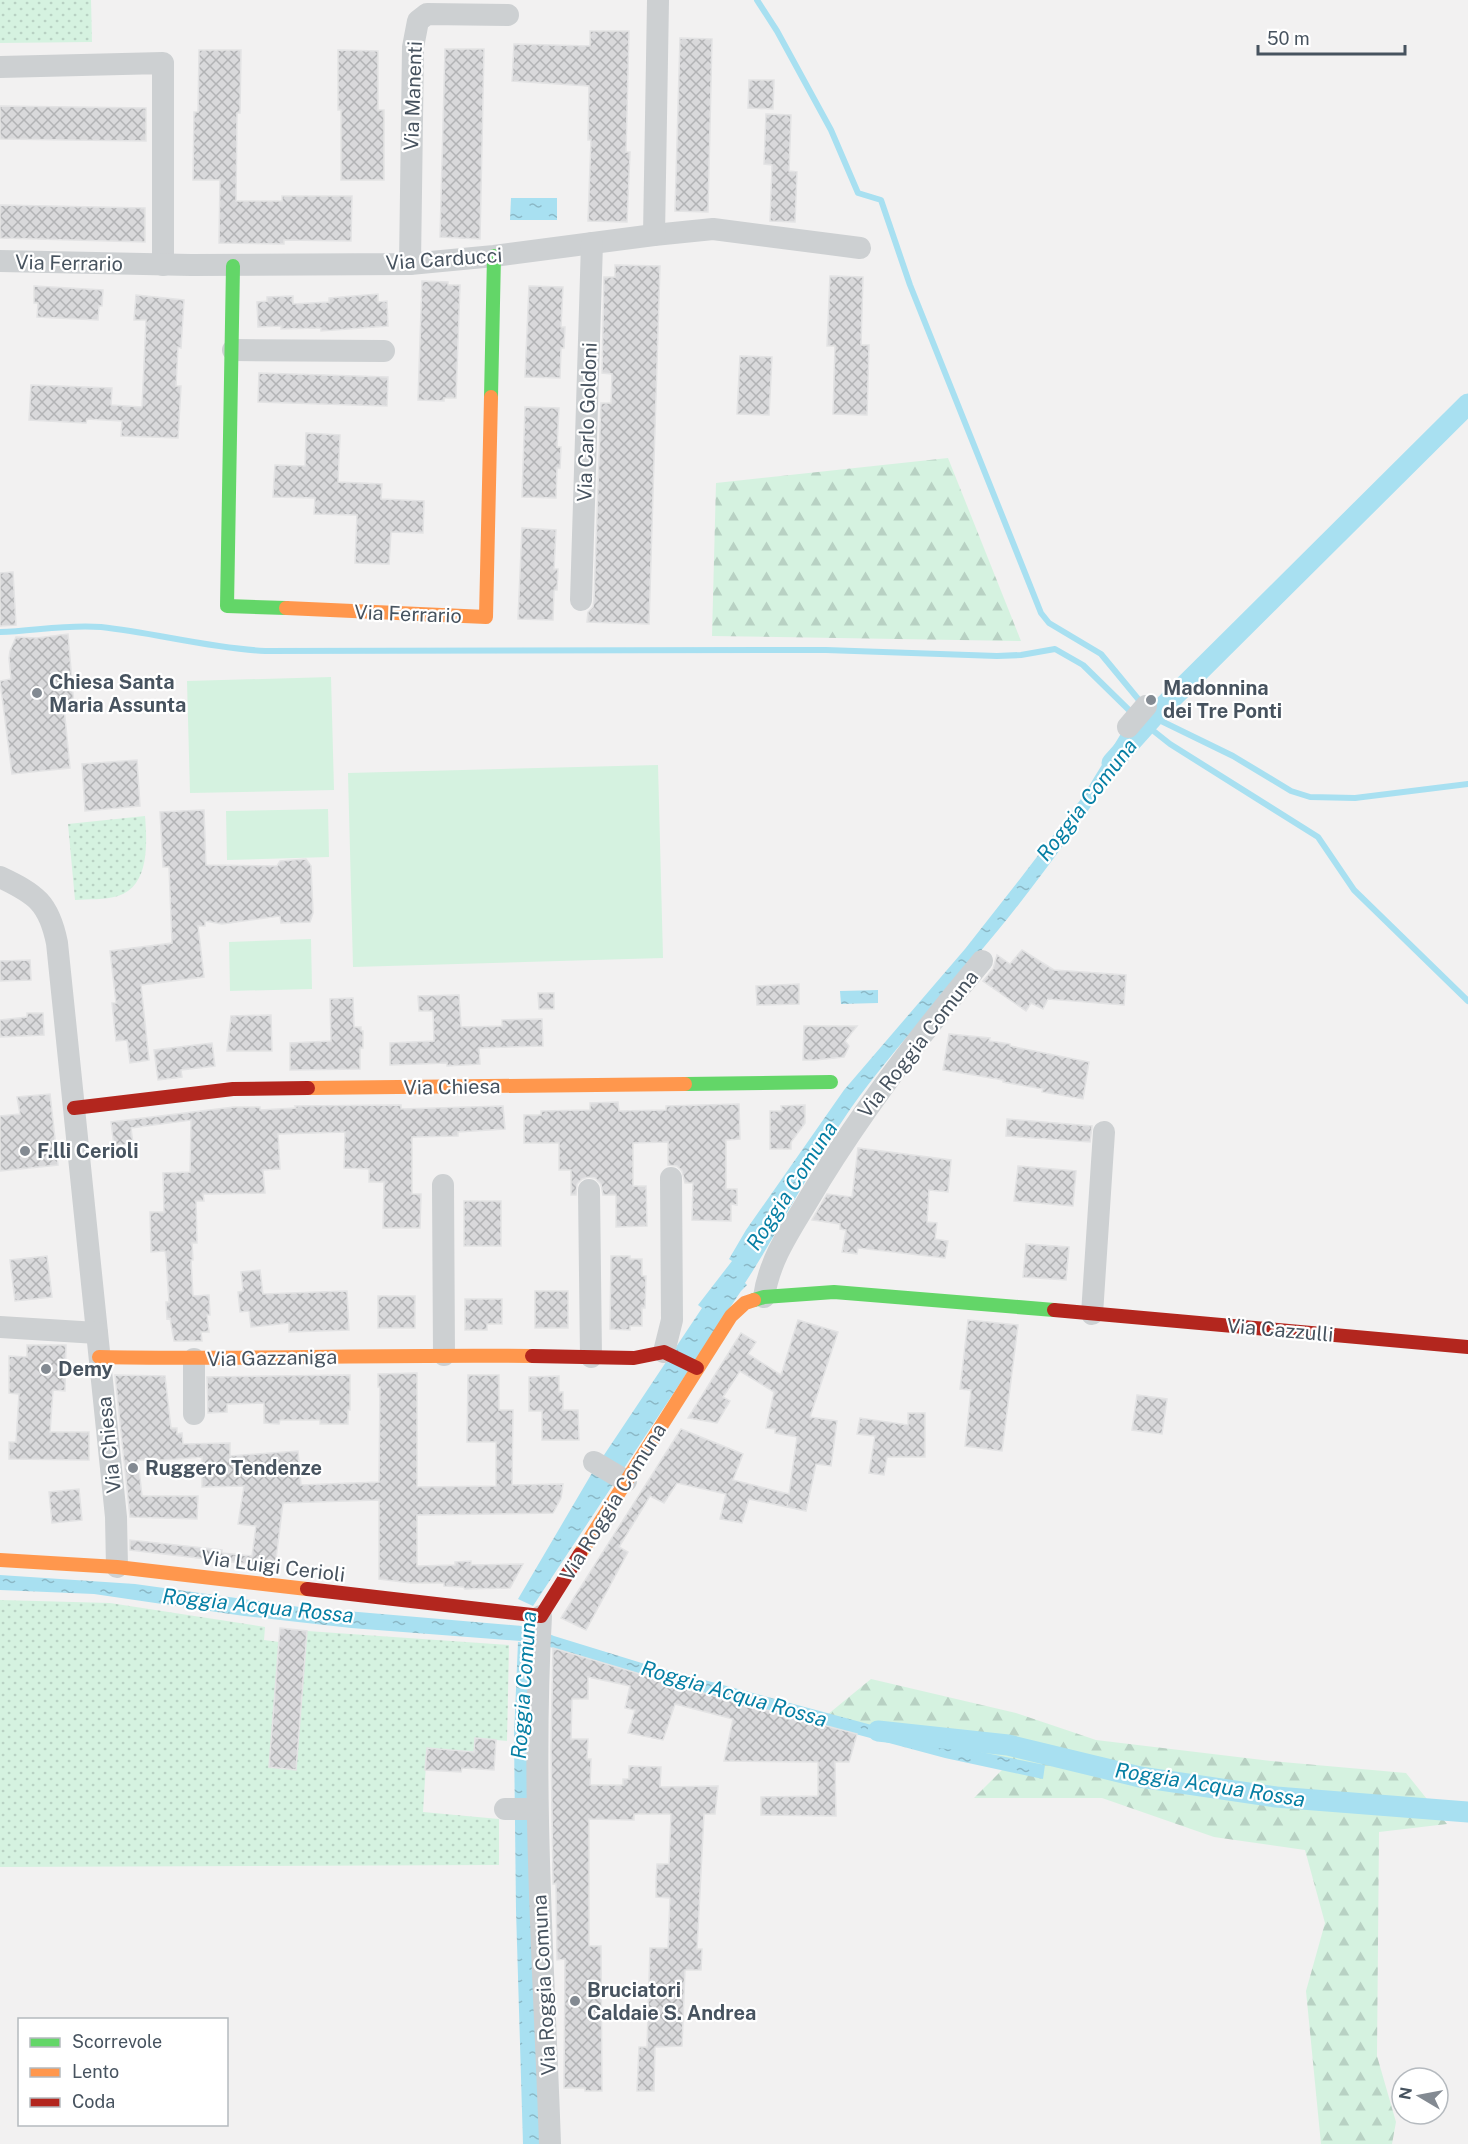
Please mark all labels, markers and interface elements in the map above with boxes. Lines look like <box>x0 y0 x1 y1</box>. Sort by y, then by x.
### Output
scale bar <box>1258 18 1405 56</box>
text: 50 m <box>1267 28 1310 49</box>
street label: Via Manenti <box>399 41 427 151</box>
street label: Via Carducci <box>385 243 503 275</box>
street label: Via Ferrario <box>15 250 123 276</box>
street label: Via Carlo Goldoni <box>572 342 602 502</box>
street label: Via Ferrario <box>354 600 462 628</box>
place label: Chiesa Santa Maria Assunta <box>49 670 186 717</box>
place label: Madonnina dei Tre Ponti <box>1163 676 1282 723</box>
marker: Chiesa Santa Maria Assunta <box>30 686 44 700</box>
marker: Madonnina dei Tre Ponti <box>1144 693 1158 707</box>
water label: Roggia Comuna <box>1031 734 1142 866</box>
street label: Via Roggia Comuna <box>853 965 983 1123</box>
street label: Via Chiesa <box>403 1074 501 1100</box>
water label: Roggia Comuna <box>741 1117 842 1255</box>
place label: F.lli Cerioli <box>37 1139 139 1163</box>
marker: F.lli Cerioli <box>18 1144 32 1158</box>
street label: Via Cazzulli <box>1226 1313 1334 1347</box>
street label: Via Gazzaniga <box>207 1345 337 1371</box>
place label: Demy <box>58 1357 113 1381</box>
marker: Demy <box>39 1362 53 1376</box>
street label: Via Chiesa <box>92 1395 126 1495</box>
street label: Via Roggia Comuna <box>555 1419 671 1585</box>
place label: Ruggero Tendenze <box>145 1456 322 1480</box>
marker: Ruggero Tendenze <box>126 1461 140 1475</box>
street label: Via Luigi Cerioli <box>200 1545 346 1587</box>
water label: Roggia Acqua Rossa <box>161 1583 355 1628</box>
water label: Roggia Comuna <box>506 1610 541 1760</box>
water label: Roggia Acqua Rossa <box>638 1655 830 1732</box>
water label: Roggia Acqua Rossa <box>1113 1757 1307 1812</box>
street label: Via Roggia Comuna <box>527 1894 561 2076</box>
place label: Bruciatori Caldaie S. Andrea <box>587 1978 756 2025</box>
marker: Bruciatori Caldaie S. Andrea <box>568 1994 582 2008</box>
legend <box>18 2018 228 2126</box>
text: Scorrevole <box>72 2031 162 2052</box>
text: Lento <box>72 2061 119 2082</box>
north arrow <box>1390 2066 1450 2126</box>
text: N <box>1395 2086 1416 2101</box>
text: Coda <box>72 2091 115 2112</box>

